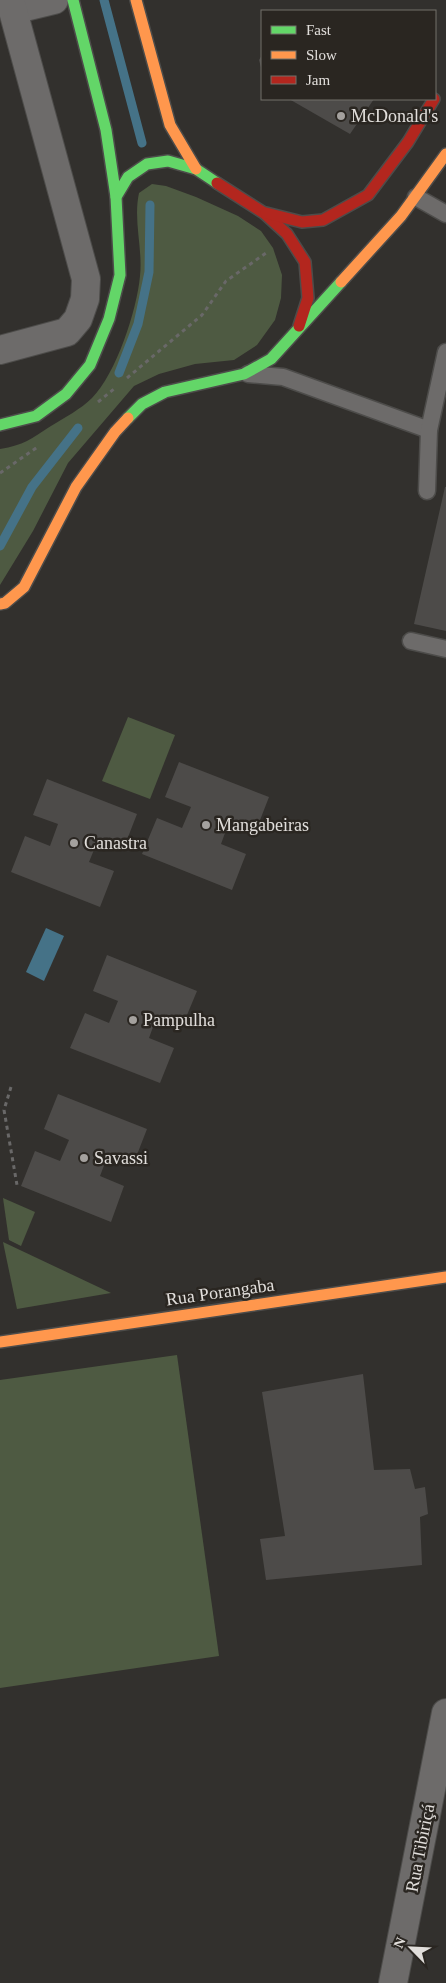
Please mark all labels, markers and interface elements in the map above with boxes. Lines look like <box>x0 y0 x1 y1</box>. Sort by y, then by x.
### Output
legend <box>261 10 436 100</box>
text: Fast <box>306 22 332 38</box>
text: Slow <box>306 47 337 63</box>
text: Jam <box>306 72 330 88</box>
place label: McDonald's <box>351 106 438 126</box>
marker: McDonald's <box>335 110 347 122</box>
place label: Mangabeiras <box>216 815 309 835</box>
marker: Mangabeiras <box>200 819 212 831</box>
place label: Canastra <box>84 833 147 853</box>
marker: Canastra <box>68 837 80 849</box>
place label: Pampulha <box>143 1010 215 1030</box>
marker: Pampulha <box>127 1014 139 1026</box>
place label: Savassi <box>94 1148 148 1168</box>
marker: Savassi <box>78 1152 90 1164</box>
street label: Rua Porangaba <box>164 1274 276 1310</box>
street label: Rua Tibiriçá <box>402 1802 438 1894</box>
north arrow <box>386 1923 436 1973</box>
text: N <box>391 1935 408 1951</box>

